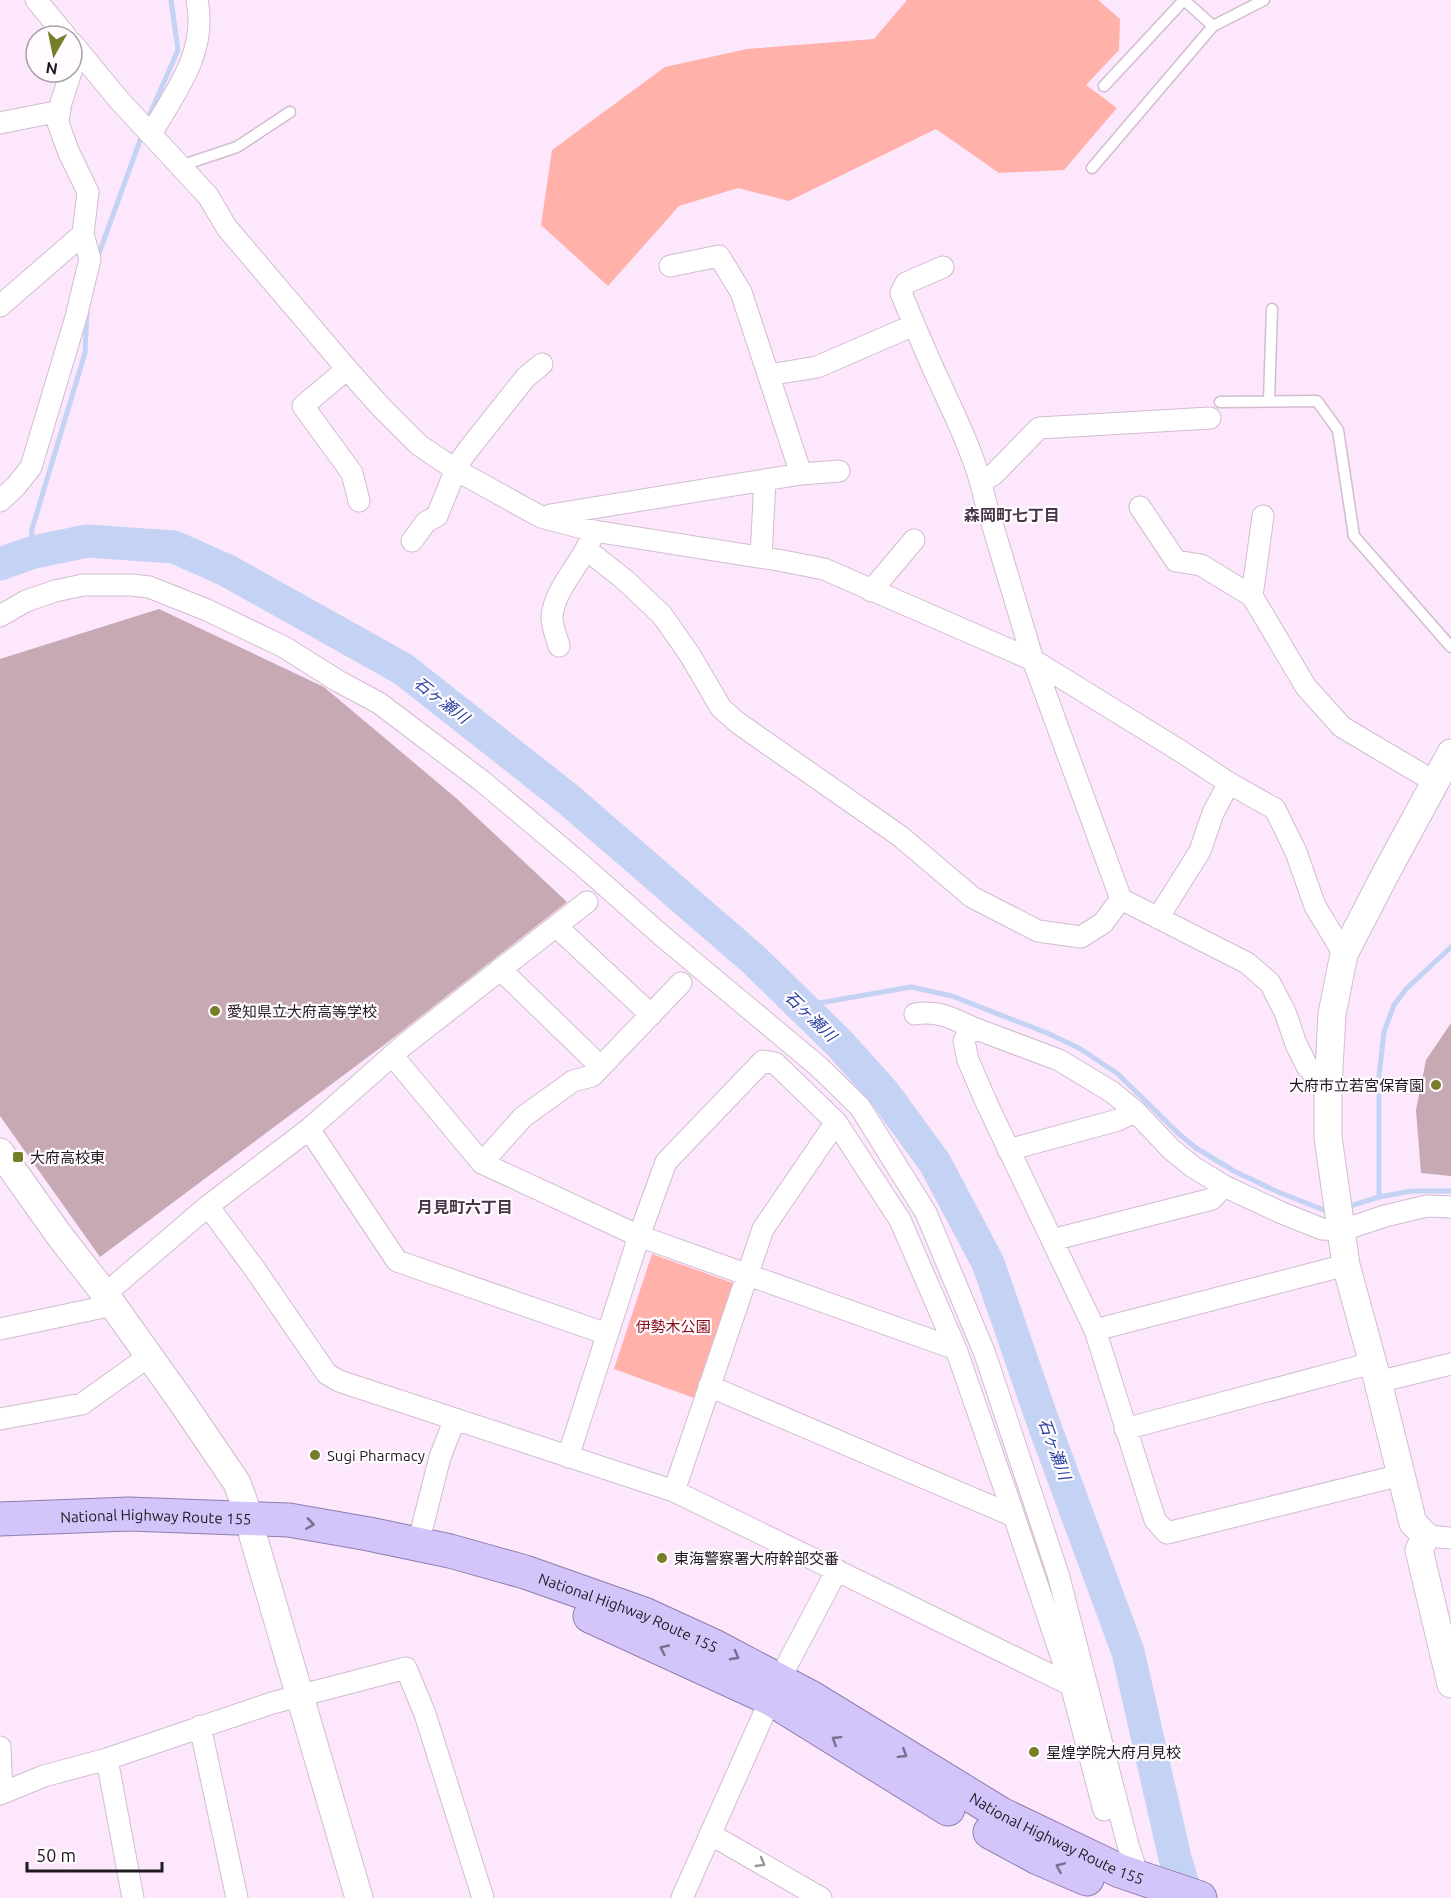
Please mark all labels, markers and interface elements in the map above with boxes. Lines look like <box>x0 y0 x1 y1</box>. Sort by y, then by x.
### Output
north arrow <box>24 24 84 84</box>
text: N <box>44 59 59 79</box>
district label: 森岡町七丁目 <box>964 506 1060 524</box>
water label: 石ヶ瀬川 <box>411 673 474 728</box>
water label: 石ヶ瀬川 <box>782 987 842 1046</box>
place label: 愛知県立大府高等学校 <box>227 1003 377 1020</box>
marker: 愛知県立大府高等学校 <box>208 1004 222 1018</box>
place label: 大府市立若宮保育園 <box>1289 1077 1424 1094</box>
marker: 大府市立若宮保育園 <box>1429 1078 1443 1092</box>
place label: 大府高校東 <box>30 1149 105 1166</box>
marker: 大府高校東 <box>11 1150 25 1164</box>
district label: 月見町六丁目 <box>417 1198 513 1216</box>
park label: 伊勢木公園 <box>635 1318 711 1335</box>
water label: 石ヶ瀬川 <box>1036 1416 1075 1484</box>
place label: Sugi Pharmacy <box>327 1447 425 1464</box>
marker: Sugi Pharmacy <box>308 1448 322 1462</box>
street label: National Highway Route 155 <box>60 1505 252 1527</box>
one-way arrow <box>305 1517 315 1530</box>
place label: 東海警察署大府幹部交番 <box>674 1550 839 1567</box>
marker: 東海警察署大府幹部交番 <box>655 1551 669 1565</box>
street label: National Highway Route 155 <box>536 1569 721 1655</box>
one-way arrow <box>659 1644 670 1656</box>
one-way arrow <box>728 1649 739 1661</box>
one-way arrow <box>832 1735 842 1747</box>
place label: 星煌学院大府月見校 <box>1046 1744 1181 1761</box>
marker: 星煌学院大府月見校 <box>1027 1745 1041 1759</box>
one-way arrow <box>897 1747 907 1759</box>
street label: National Highway Route 155 <box>967 1789 1146 1887</box>
scale bar <box>27 1835 162 1873</box>
text: 50 m <box>36 1845 76 1865</box>
one-way arrow <box>755 1856 765 1868</box>
one-way arrow <box>1055 1862 1066 1874</box>

